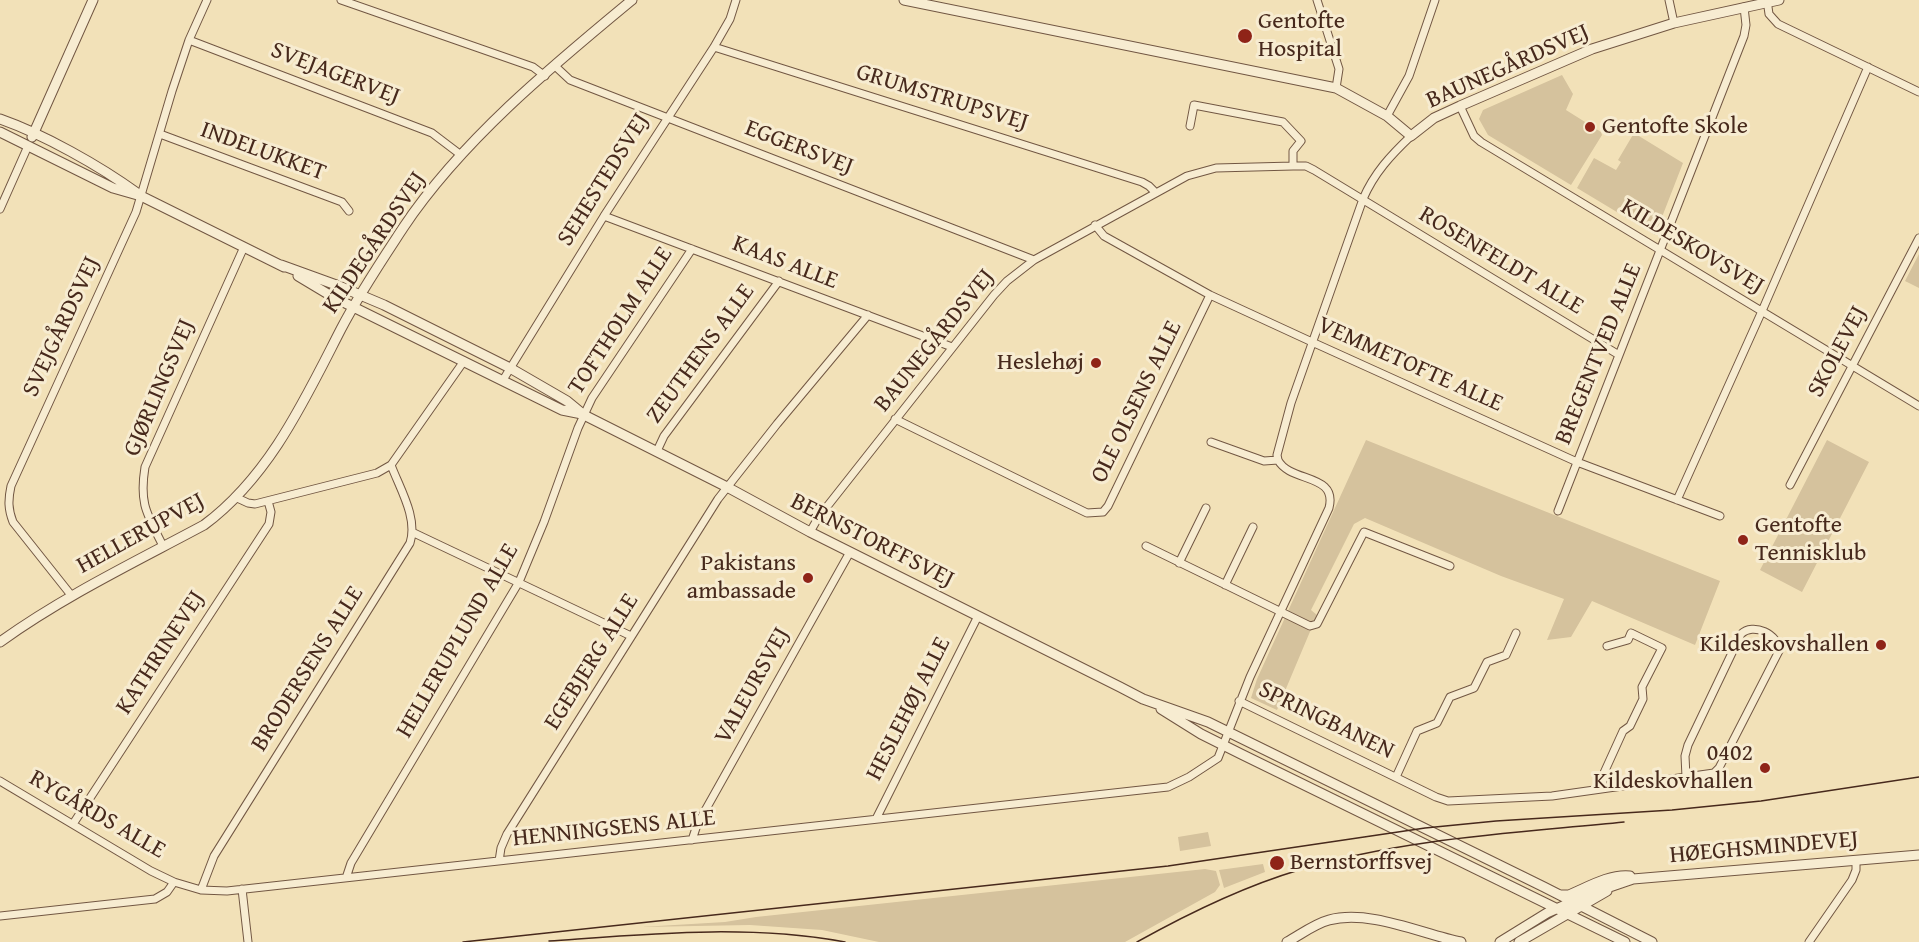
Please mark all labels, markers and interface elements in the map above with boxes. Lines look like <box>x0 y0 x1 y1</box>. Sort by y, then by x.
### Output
place label: Gentofte Hospital <box>1258 8 1345 64</box>
street label: BAUNEGÅRDSVEJ <box>1422 18 1594 116</box>
marker: Gentofte Hospital <box>1236 27 1254 45</box>
street label: SVEJAGERVEJ <box>266 36 404 112</box>
street label: GRUMSTRUPSVEJ <box>853 58 1031 138</box>
street label: SEHESTEDSVEJ <box>552 108 656 252</box>
place label: Gentofte Skole <box>1602 113 1748 141</box>
street label: EGGERSVEJ <box>741 114 857 182</box>
street label: INDELUKKET <box>196 116 330 188</box>
marker: Gentofte Skole <box>1583 120 1597 134</box>
street label: KILDEGÅRDSVEJ <box>317 167 433 319</box>
street label: KILDESKOVSVEJ <box>1615 193 1769 301</box>
street label: ROSENFELDT ALLE <box>1413 201 1589 321</box>
street label: KAAS ALLE <box>728 230 842 296</box>
street label: TOFTHOLM ALLE <box>563 242 679 400</box>
street label: SVEJGÅRDSVEJ <box>17 252 107 402</box>
street label: BREGENTVED ALLE <box>1550 259 1648 449</box>
street label: BAUNEGÅRDSVEJ <box>869 264 1001 418</box>
street label: ZEUTHENS ALLE <box>641 279 761 429</box>
street label: SKOLEVEJ <box>1802 302 1874 402</box>
street label: VEMMETOFTE ALLE <box>1313 311 1507 419</box>
street label: GJØRLINGSVEJ <box>118 315 202 461</box>
street label: OLE OLSENS ALLE <box>1085 316 1189 488</box>
place label: Heslehøj <box>997 349 1084 377</box>
marker: Heslehøj <box>1089 356 1103 370</box>
street label: HELLERUPVEJ <box>72 487 210 581</box>
street label: BERNSTORFFSVEJ <box>786 487 958 595</box>
place label: Gentofte Tennisklub <box>1755 512 1866 568</box>
marker: Gentofte Tennisklub <box>1736 533 1750 547</box>
street label: HELLERUPLUND ALLE <box>391 539 525 743</box>
place label: Pakistans ambassade <box>687 550 796 606</box>
marker: Pakistans ambassade <box>801 571 815 585</box>
street label: BRODERSENS ALLE <box>246 581 370 757</box>
street label: KATHRINEVEJ <box>110 586 212 720</box>
street label: EGEBJERG ALLE <box>539 589 645 735</box>
street label: VALEURSVEJ <box>709 623 797 749</box>
place label: Kildeskovshallen <box>1700 631 1869 659</box>
street label: HESLEHØJ ALLE <box>861 632 957 786</box>
marker: Kildeskovshallen <box>1874 638 1888 652</box>
street label: SPRINGBANEN <box>1253 676 1399 766</box>
place label: 0402 Kildeskovhallen <box>1593 740 1753 796</box>
marker: 0402 Kildeskovhallen <box>1758 761 1772 775</box>
street label: RYGÅRDS ALLE <box>24 764 170 866</box>
street label: HENNINGSENS ALLE <box>511 804 717 854</box>
street label: HØEGHSMINDEVEJ <box>1668 825 1860 871</box>
place label: Bernstorffsvej <box>1290 849 1432 877</box>
marker: Bernstorffsvej <box>1268 854 1286 872</box>

